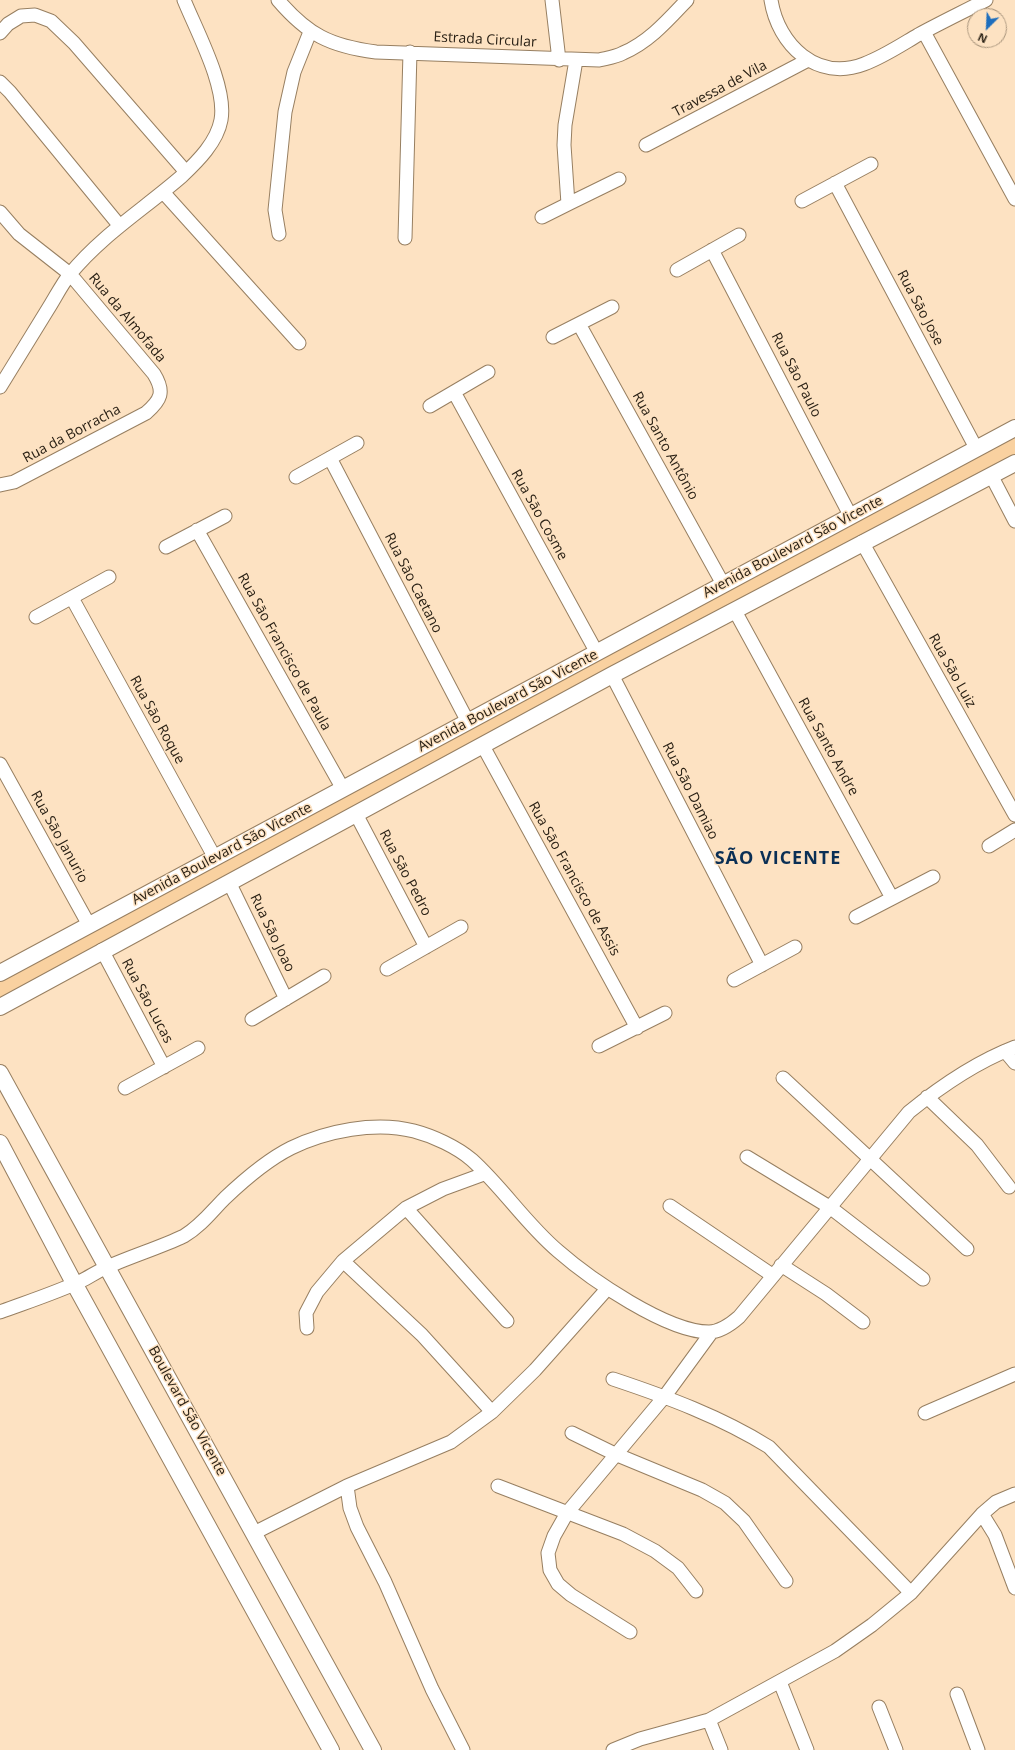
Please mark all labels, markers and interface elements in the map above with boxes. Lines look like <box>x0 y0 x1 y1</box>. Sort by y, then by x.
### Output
north arrow <box>967 8 1007 48</box>
street label: Estrada Circular <box>433 29 537 51</box>
text: N <box>975 30 989 47</box>
street label: Travessa de Vila <box>670 57 770 121</box>
street label: Rua Sāo Jose <box>893 267 947 349</box>
street label: Rua da Almofada <box>85 270 169 366</box>
street label: Rua Sāo Paulo <box>767 330 825 420</box>
street label: Rua Santo Antônio <box>628 389 702 503</box>
street label: Rua da Borracha <box>20 401 124 467</box>
street label: Rua Sāo Cosme <box>507 467 571 563</box>
street label: Avenida Boulevard São Vicente <box>700 492 886 602</box>
street label: Rua Sāo Caetano <box>380 530 446 636</box>
street label: Rua Sāo Francisco de Paula <box>234 570 334 734</box>
street label: Rua Sāo Luiz <box>925 631 979 711</box>
street label: Avenida Boulevard São Vicente <box>415 646 601 756</box>
street label: Rua Sāo Roque <box>126 673 188 767</box>
street label: Rua Santo Andre <box>794 695 862 799</box>
street label: Rua Sāo Damiao <box>658 740 722 842</box>
street label: Rua Sāo Janurio <box>27 788 91 886</box>
street label: Avenida Boulevard São Vicente <box>129 799 315 909</box>
street label: Rua Sāo Francisco de Assis <box>525 799 623 959</box>
street label: Rua Sāo Pedro <box>375 827 435 919</box>
district label: SÃO VICENTE <box>715 848 841 870</box>
street label: Rua Sāo Joao <box>246 891 298 975</box>
street label: Rua Sāo Lucas <box>118 956 176 1046</box>
street label: Boulevard São Vicente <box>144 1343 230 1479</box>

